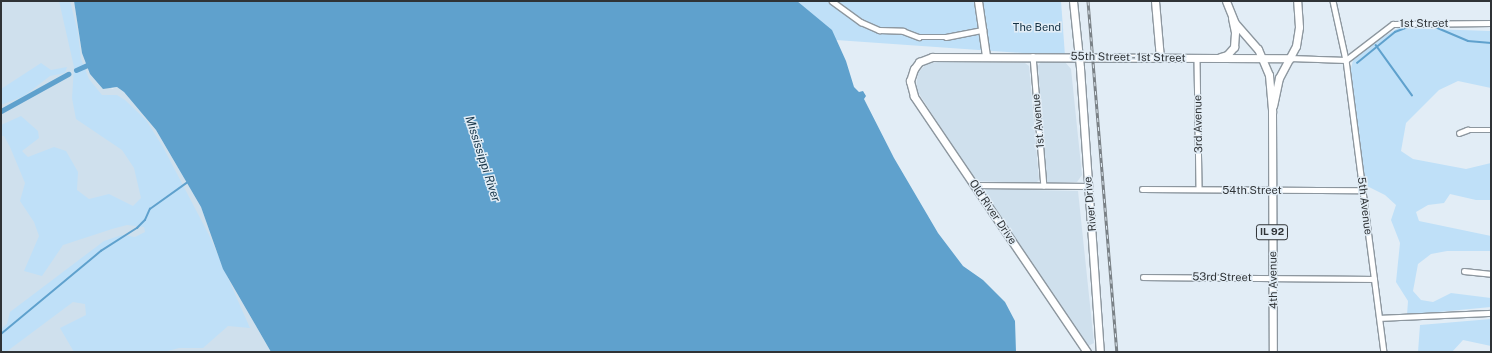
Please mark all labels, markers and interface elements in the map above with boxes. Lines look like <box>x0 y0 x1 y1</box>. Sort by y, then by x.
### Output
street label: 1st Street <box>1400 16 1448 30</box>
park label: The Bend <box>1013 20 1061 34</box>
street label: 55th Street - 1st Street <box>1069 49 1187 65</box>
street label: 1st Avenue <box>1029 93 1047 149</box>
street label: 3rd Avenue <box>1191 95 1205 153</box>
water label: Mississippi River <box>461 114 503 204</box>
street label: River Drive <box>1081 176 1099 232</box>
street label: 5th Avenue <box>1355 176 1375 236</box>
street label: Old River Drive <box>966 177 1020 247</box>
street label: 54th Street <box>1222 183 1282 197</box>
road number: IL 92 <box>1255 224 1289 240</box>
street label: 4th Avenue <box>1266 251 1280 309</box>
street label: 53rd Street <box>1192 270 1252 284</box>

